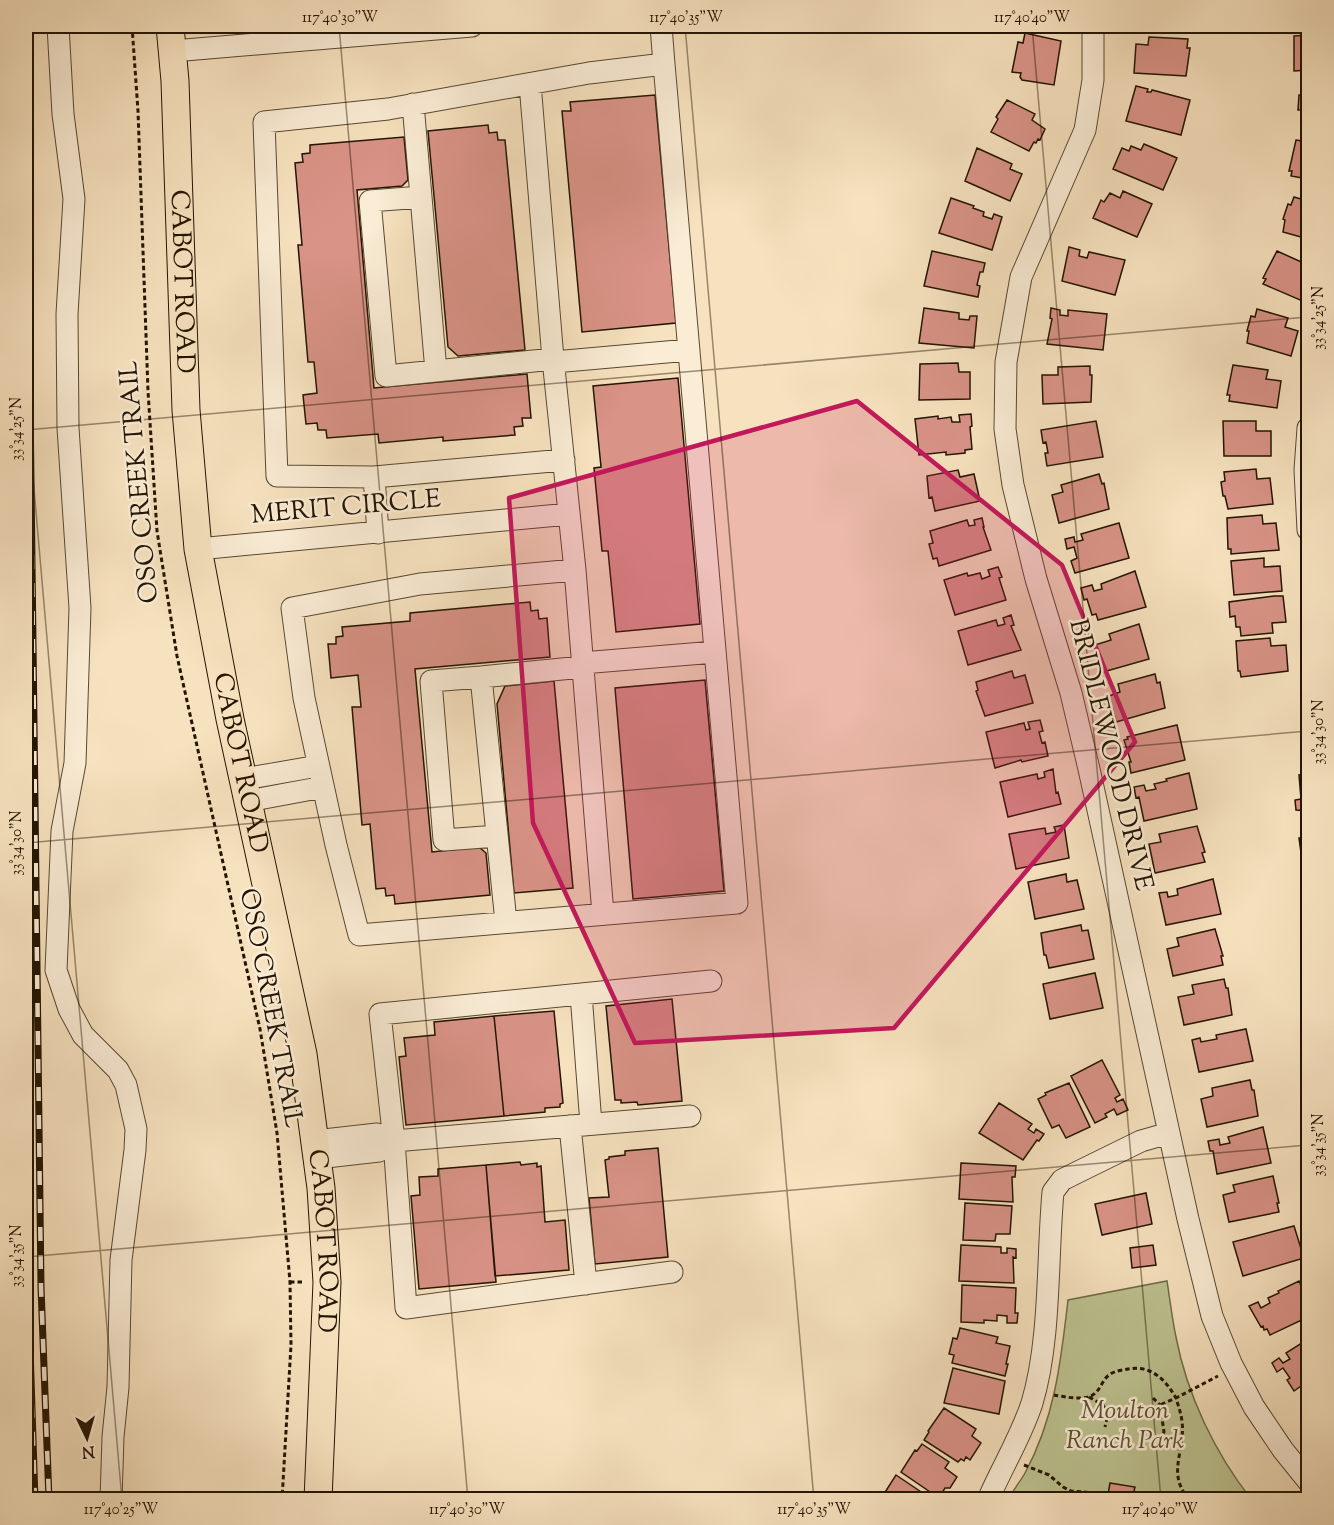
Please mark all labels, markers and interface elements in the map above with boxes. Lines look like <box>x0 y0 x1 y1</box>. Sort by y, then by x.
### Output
text: 117°40'30"W <box>302 8 378 29</box>
text: 117°40'35"W <box>649 8 723 29</box>
text: 117°40'40"W <box>994 8 1070 29</box>
street label: CABOT ROAD <box>160 189 203 374</box>
text: 33°34'25"N <box>1309 286 1330 350</box>
street label: OSO CREEK TRAIL <box>111 359 169 605</box>
text: 33°34'25"N <box>7 397 28 461</box>
street label: MERIT CIRCLE <box>250 481 443 535</box>
street label: BRIDLEWOOD DRIVE <box>1058 615 1162 895</box>
street label: CABOT ROAD <box>203 670 277 857</box>
text: 33°34'30"N <box>1309 699 1330 765</box>
text: 33°34'30"N <box>7 810 28 876</box>
street label: OSO CREEK TRAIL <box>229 885 311 1131</box>
text: 33°34'35"N <box>1309 1114 1330 1176</box>
street label: CABOT ROAD <box>297 1147 346 1334</box>
text: 33°34'35"N <box>7 1225 28 1287</box>
park label: Moulton Ranch Park <box>1066 1393 1184 1460</box>
north arrow <box>57 1408 117 1468</box>
text: N <box>81 1438 95 1462</box>
text: 117°40'25"W <box>84 1500 159 1521</box>
text: 117°40'30"W <box>429 1500 505 1521</box>
text: 117°40'35"W <box>777 1500 851 1521</box>
text: 117°40'40"W <box>1122 1500 1198 1521</box>

